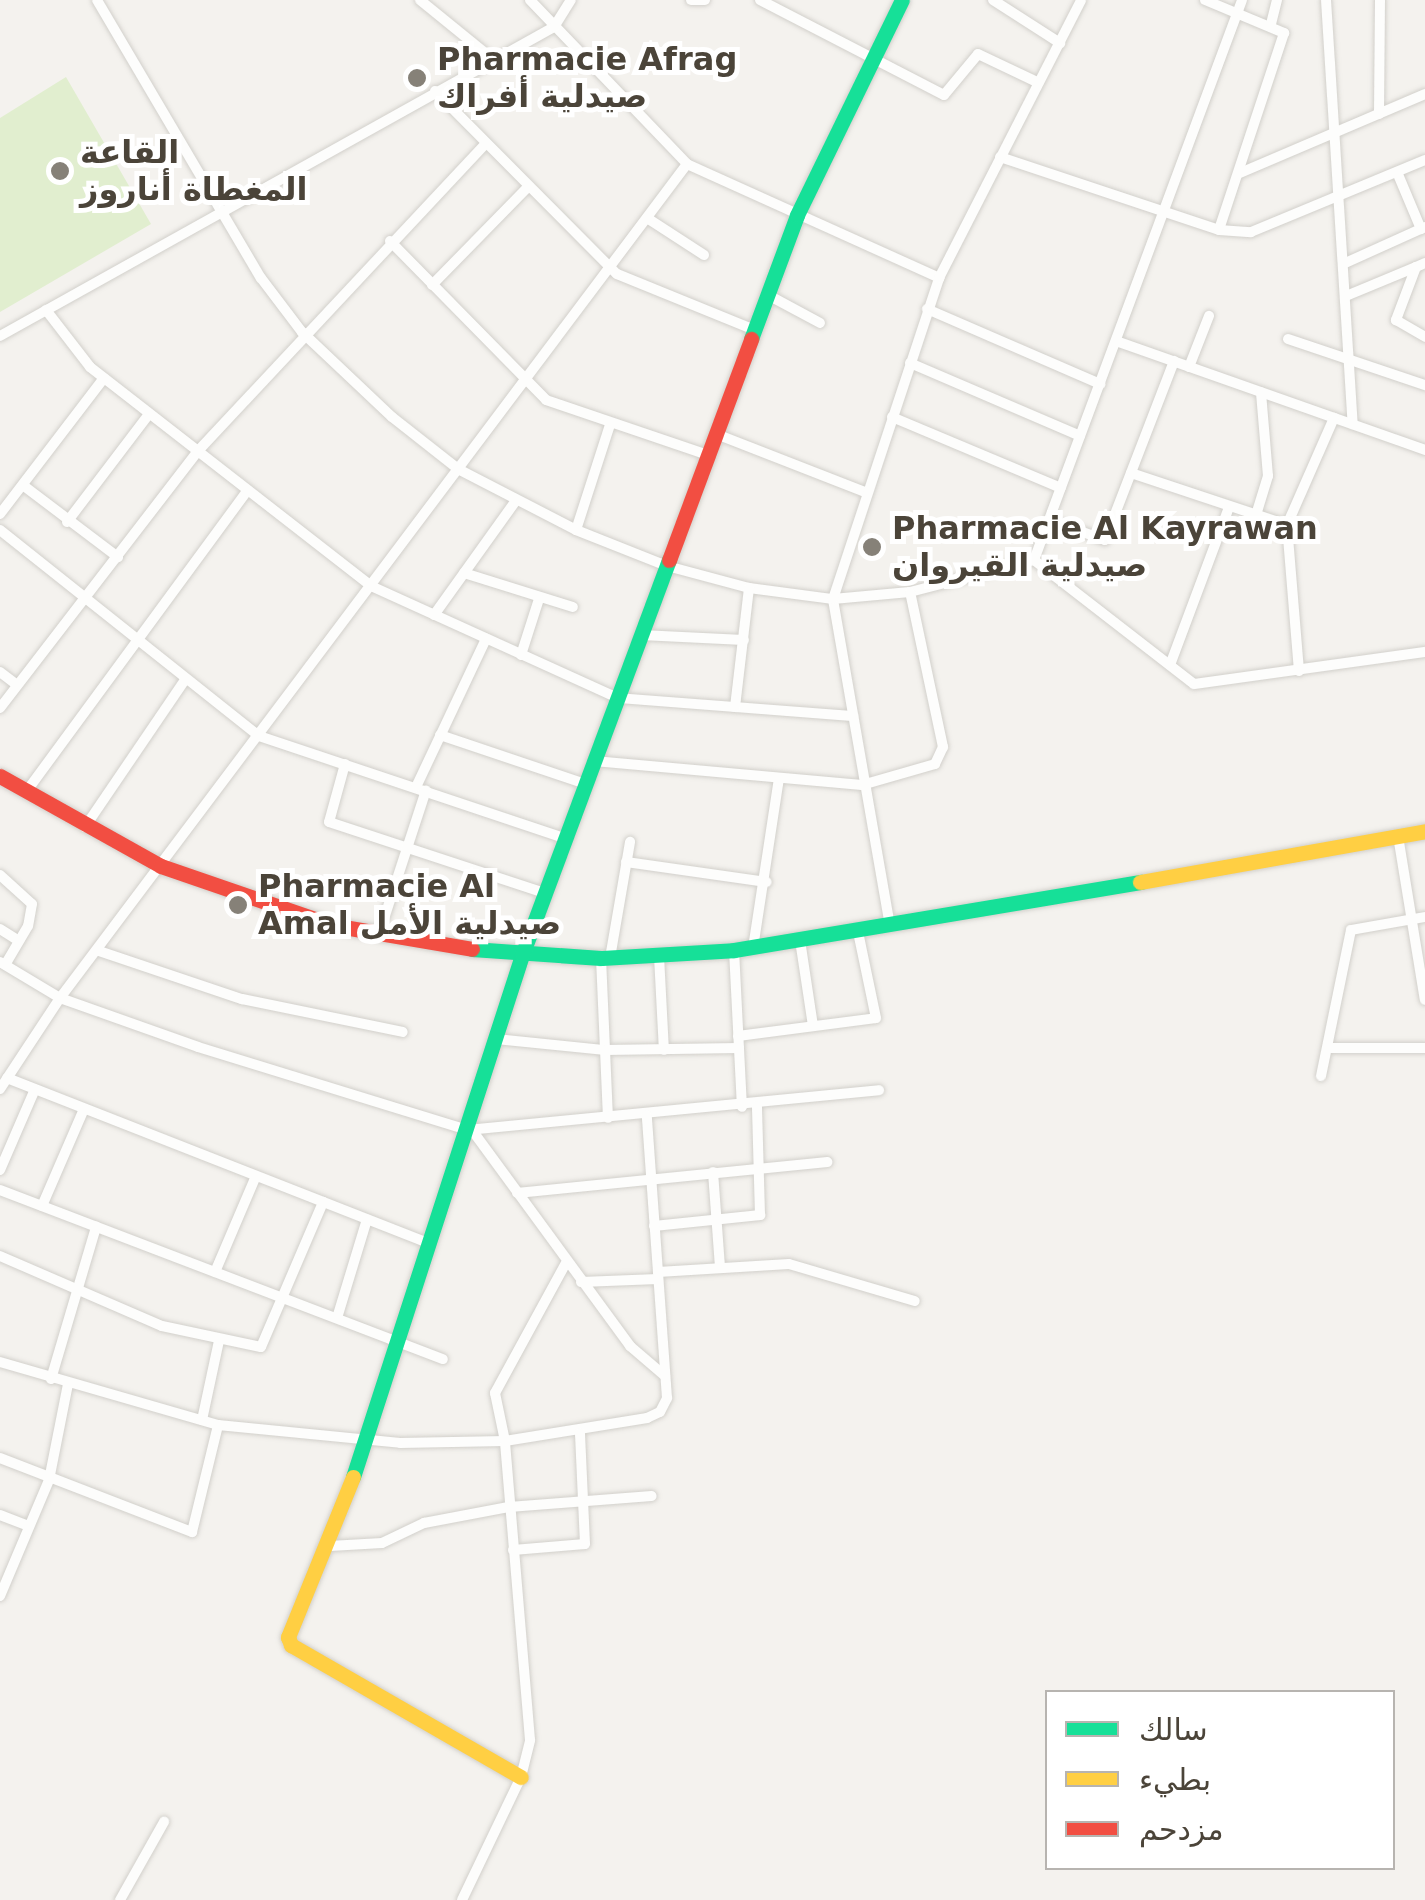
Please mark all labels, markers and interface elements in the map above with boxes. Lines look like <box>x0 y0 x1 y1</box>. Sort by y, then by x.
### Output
place label: Pharmacie Afrag صيدلية أفراك <box>437 41 737 116</box>
marker: Pharmacie Afrag صيدلية أفراك <box>406 67 428 89</box>
place label: القاعة المغطاة أناروز <box>80 134 307 209</box>
marker: القاعة المغطاة أناروز <box>49 160 71 182</box>
place label: Pharmacie Al Kayrawan صيدلية القيروان <box>892 510 1318 585</box>
marker: Pharmacie Al Kayrawan صيدلية القيروان <box>861 536 883 558</box>
place label: Pharmacie Al Amal صيدلية الأمل <box>258 868 561 943</box>
marker: Pharmacie Al Amal صيدلية الأمل <box>227 894 249 916</box>
legend <box>1045 1690 1395 1870</box>
text: سالك <box>1139 1712 1208 1747</box>
text: بطيء <box>1139 1762 1211 1797</box>
text: مزدحم <box>1139 1812 1224 1847</box>

